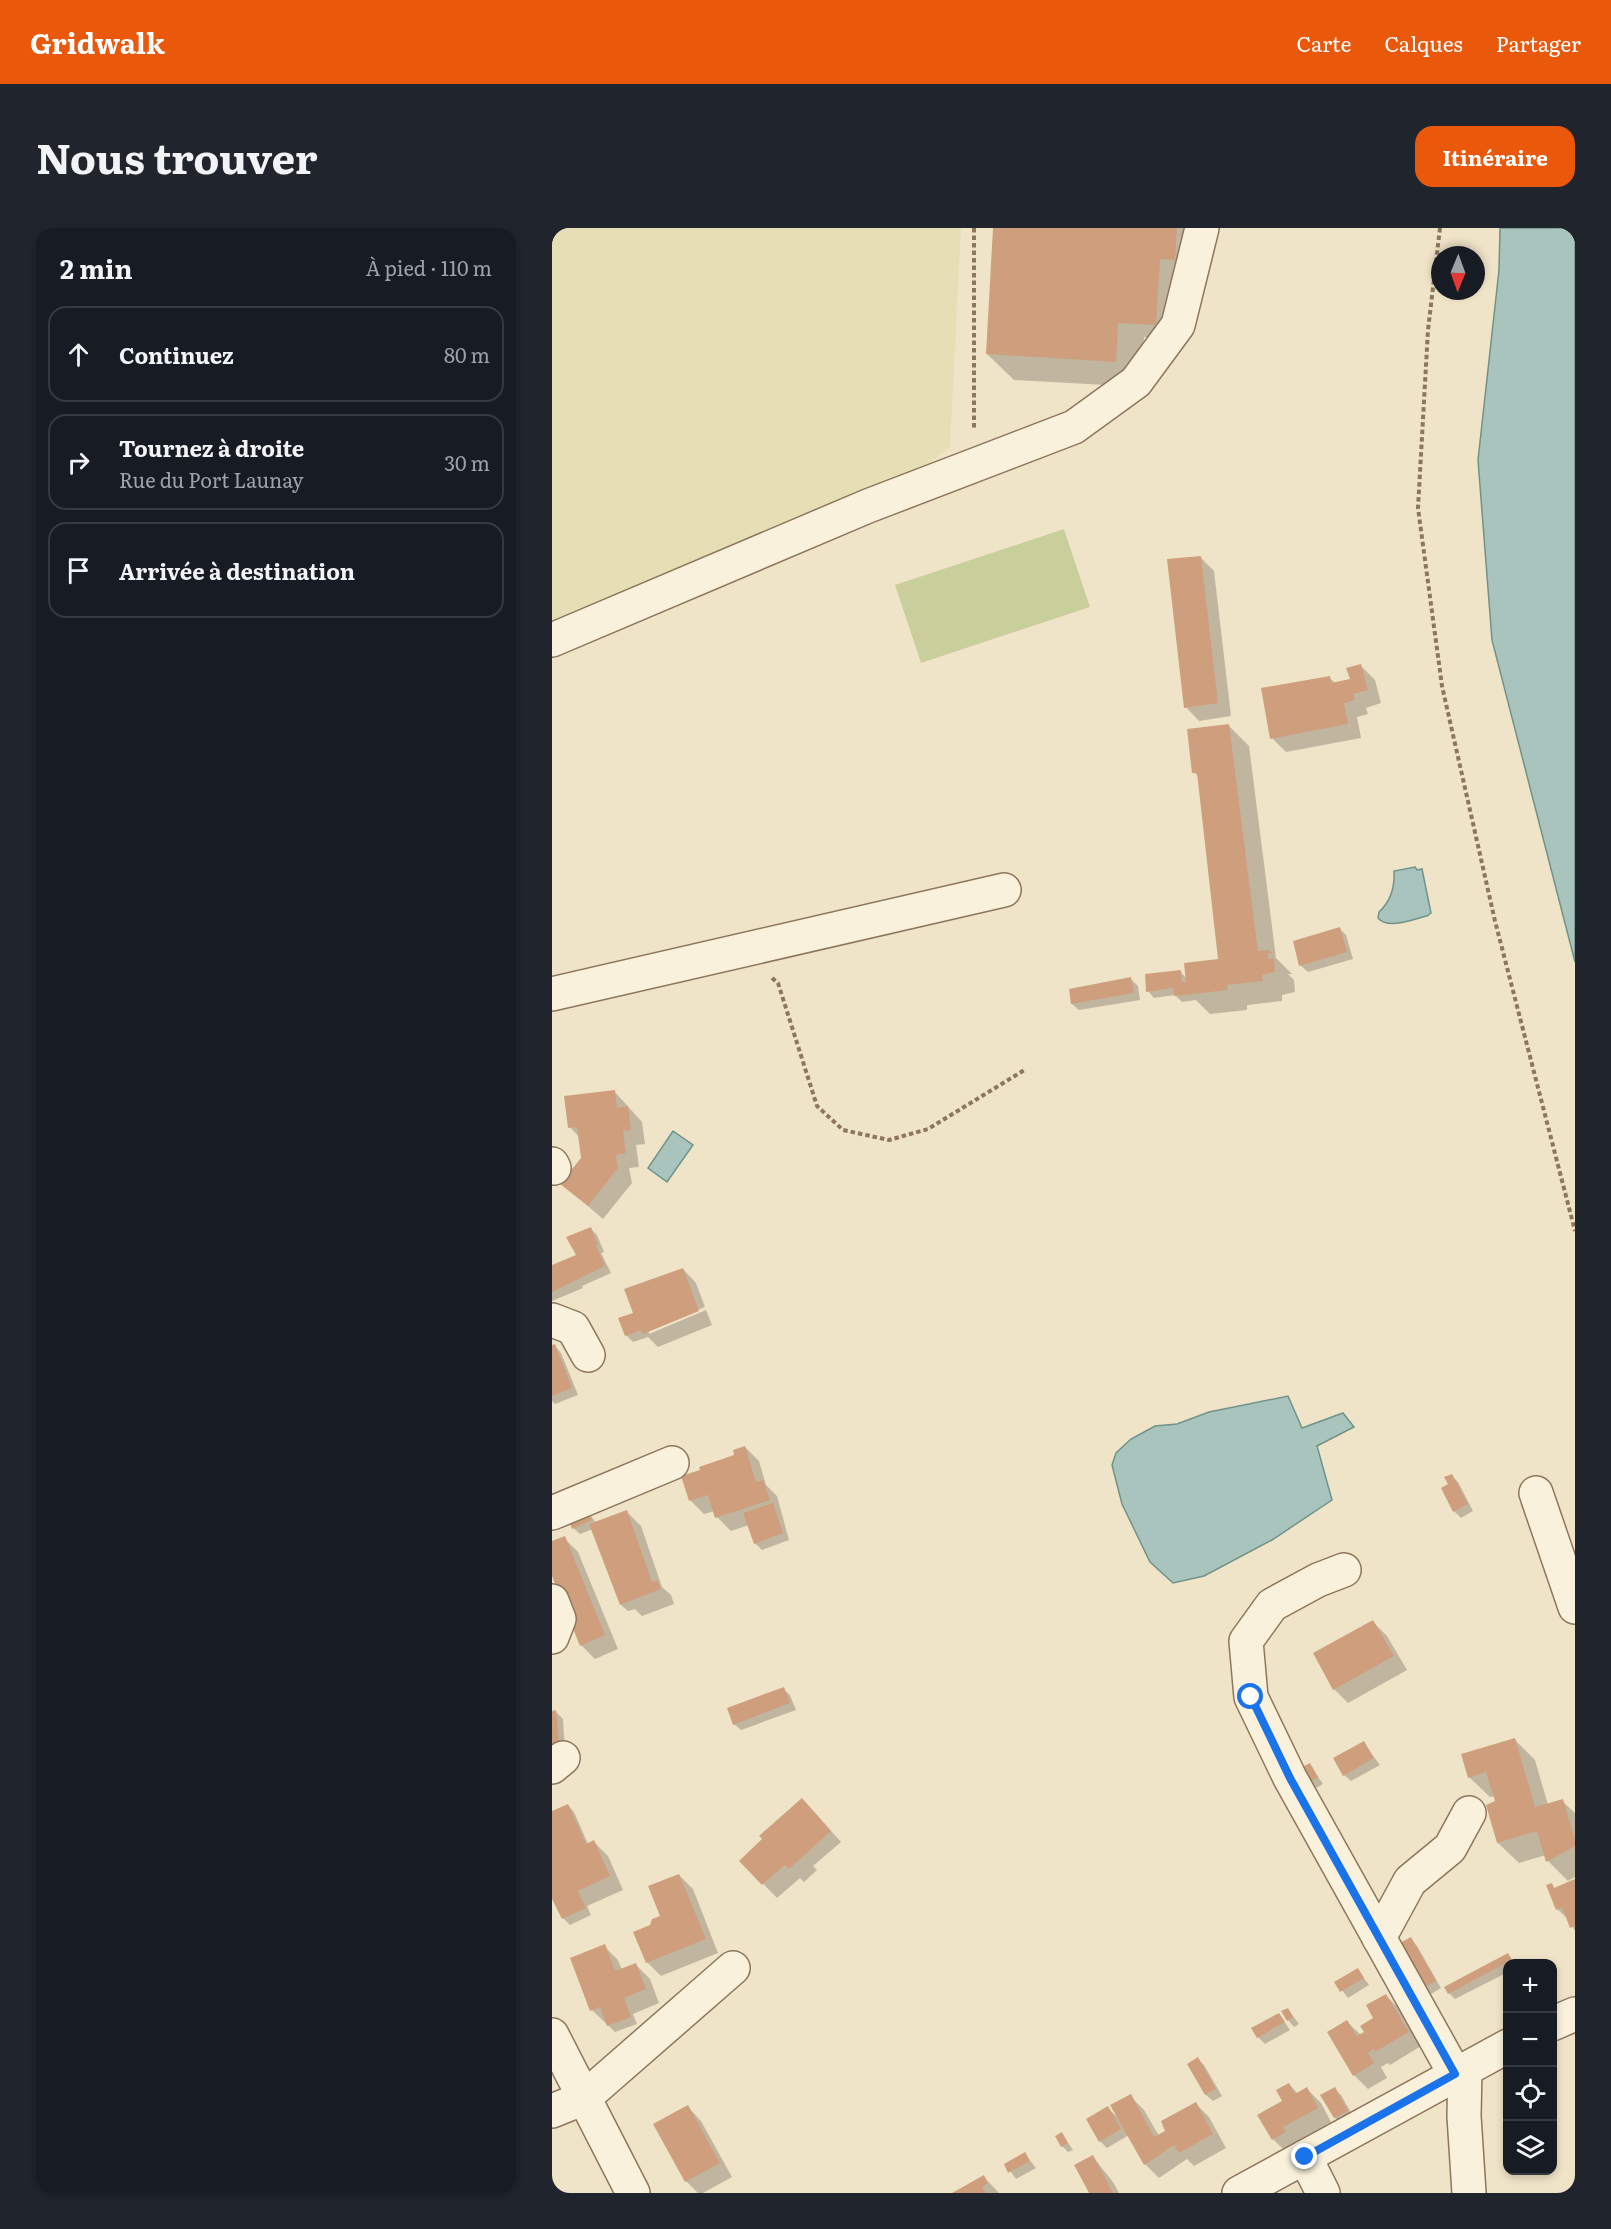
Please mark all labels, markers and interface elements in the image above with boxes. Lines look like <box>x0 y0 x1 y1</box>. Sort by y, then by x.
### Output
text: Gridwalk <box>30 21 165 63</box>
text: Carte <box>1297 27 1351 58</box>
text: Calques <box>1384 27 1463 58</box>
text: Partager <box>1496 27 1581 58</box>
text: Nous trouver <box>36 125 318 187</box>
button: Itinéraire <box>1415 126 1575 187</box>
north arrow <box>1431 246 1485 300</box>
text: 2 min <box>60 248 133 287</box>
text: À pied · 110 m <box>366 252 492 282</box>
icon: ahead <box>62 338 95 371</box>
text: Continuez <box>119 338 234 371</box>
text: 80 m <box>444 339 490 369</box>
text: Tournez à droite <box>119 431 304 464</box>
icon: right <box>62 446 95 479</box>
text: 30 m <box>444 447 490 477</box>
text: Rue du Port Launay <box>119 464 304 494</box>
icon: arrive <box>62 554 95 587</box>
text: Arrivée à destination <box>119 554 355 587</box>
route start <box>1237 1683 1263 1709</box>
map controls <box>1503 1959 1557 2175</box>
button: + <box>1503 1959 1557 2013</box>
button: − <box>1503 2013 1557 2067</box>
button: locate <box>1503 2067 1557 2121</box>
button: layers <box>1503 2121 1557 2175</box>
route end <box>1291 2143 1317 2169</box>

